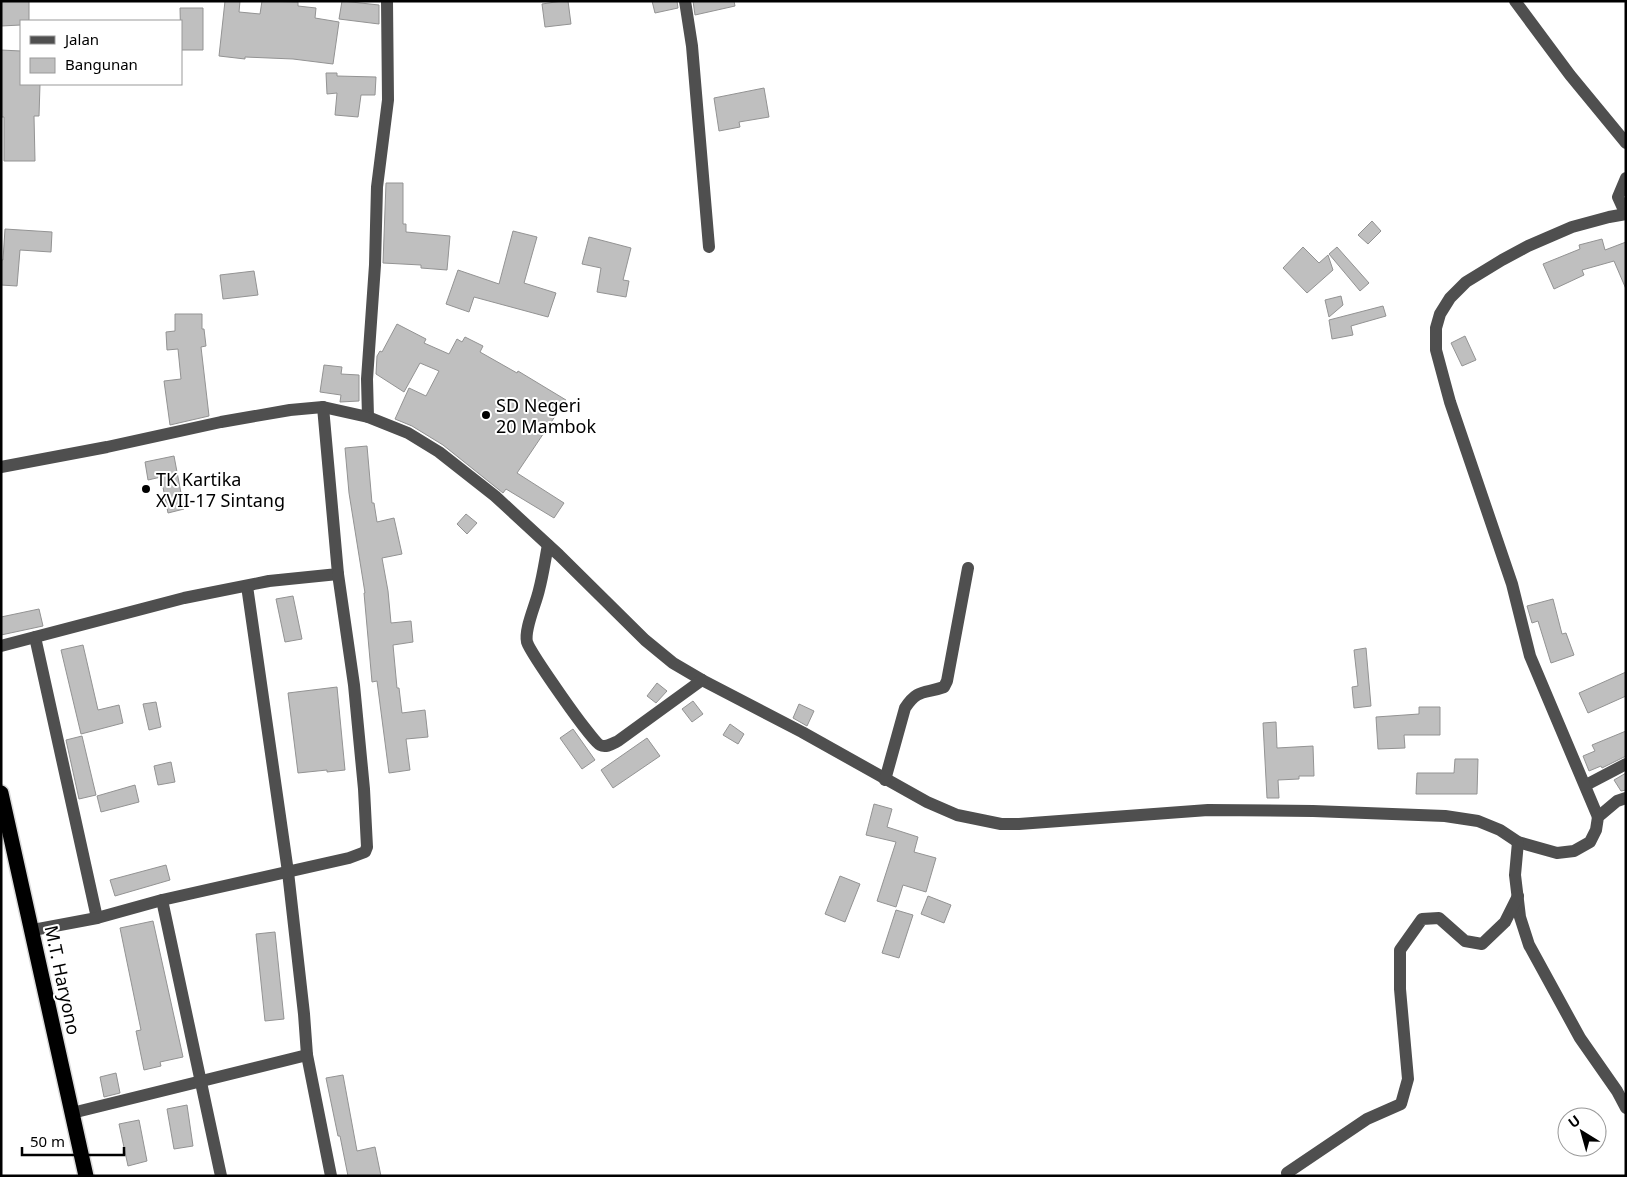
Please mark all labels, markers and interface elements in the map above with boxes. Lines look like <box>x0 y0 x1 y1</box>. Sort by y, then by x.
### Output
legend <box>20 20 182 85</box>
text: Jalan <box>63 29 99 49</box>
text: Bangunan <box>65 54 138 74</box>
place label: SD Negeri 20 Mambok <box>496 393 596 438</box>
marker: SD Negeri 20 Mambok <box>480 409 492 421</box>
place label: TK Kartika XVII-17 Sintang <box>156 467 285 512</box>
marker: TK Kartika XVII-17 Sintang <box>140 483 152 495</box>
street label: M.T. Haryono <box>40 923 86 1037</box>
north arrow <box>1557 1107 1607 1157</box>
text: U <box>1564 1110 1584 1132</box>
scale bar <box>22 1124 125 1156</box>
text: 50 m <box>30 1131 65 1151</box>

